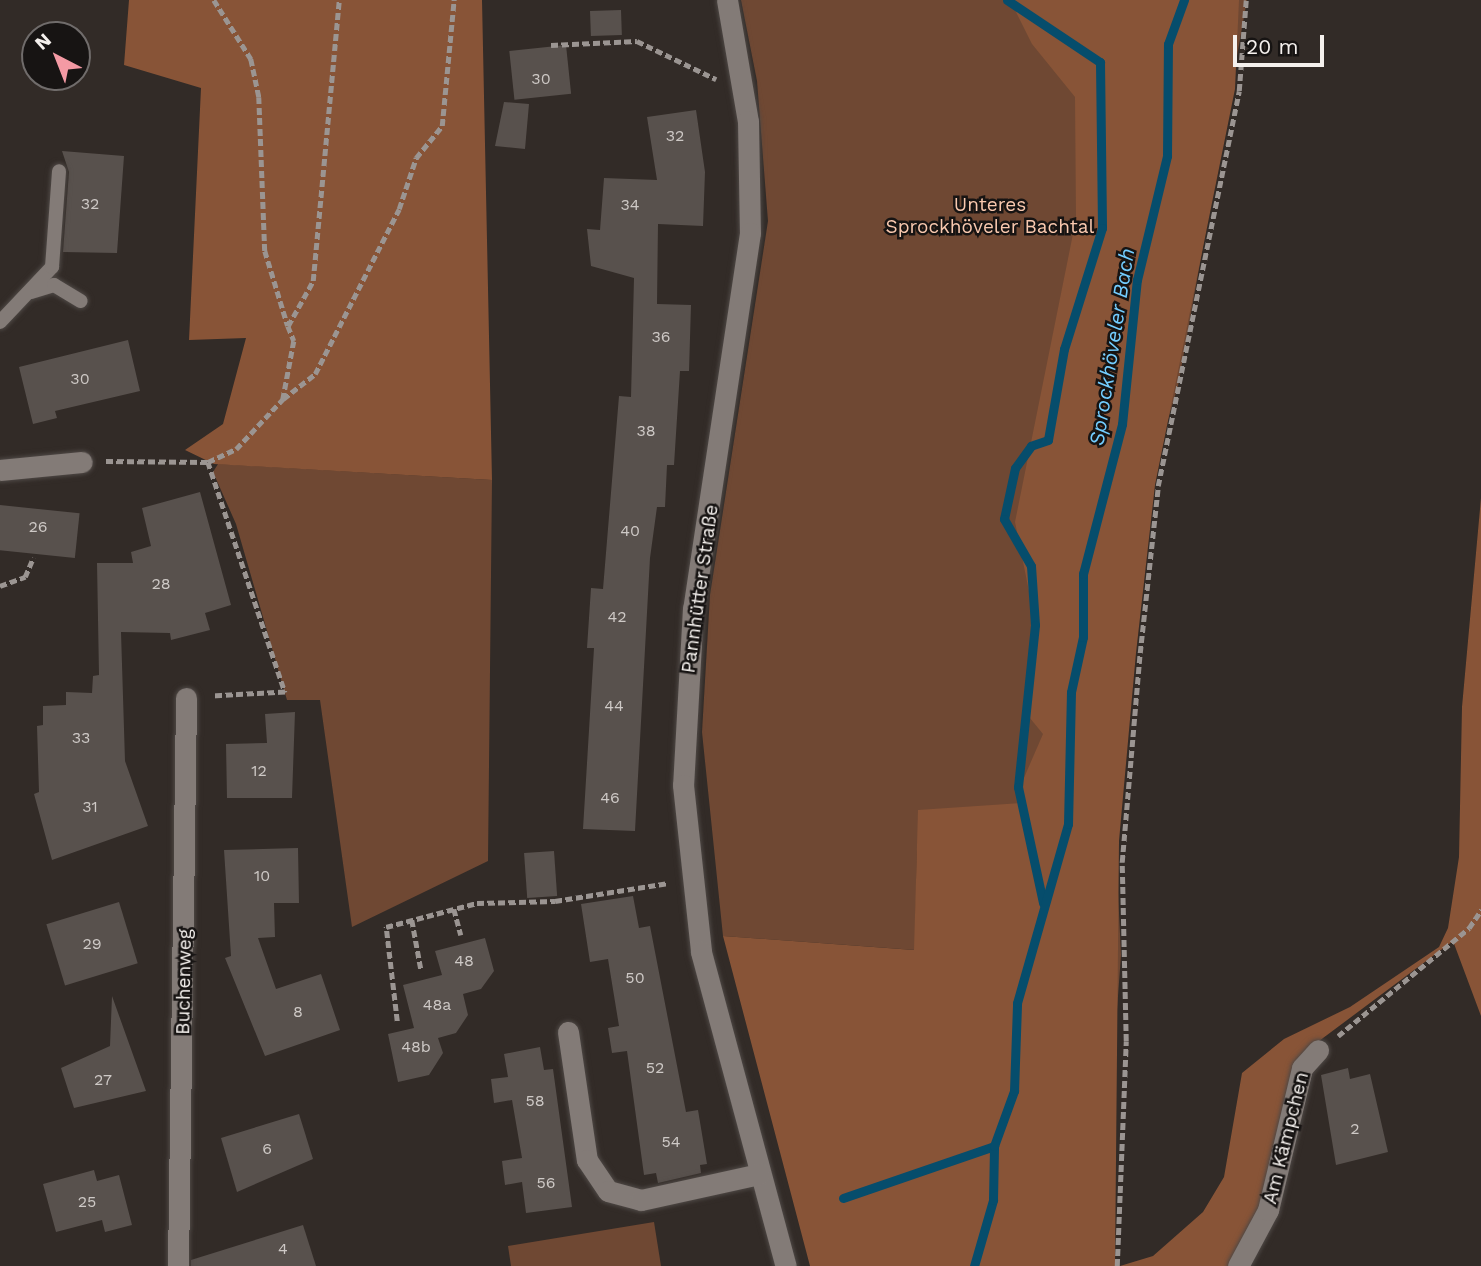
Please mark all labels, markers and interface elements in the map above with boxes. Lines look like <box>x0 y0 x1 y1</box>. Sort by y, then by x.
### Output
north arrow <box>21 21 91 91</box>
scale bar <box>1236 21 1327 65</box>
text: N <box>30 28 56 55</box>
text: 20 m <box>1246 34 1298 59</box>
house number: 30 <box>531 69 551 89</box>
house number: 32 <box>666 126 684 146</box>
house number: 32 <box>81 194 99 214</box>
park label: Unteres Sprockhöveler Bachtal <box>885 194 1095 238</box>
house number: 34 <box>620 195 640 215</box>
water label: Sprockhöveler Bach <box>1084 246 1140 448</box>
house number: 36 <box>651 327 671 347</box>
house number: 30 <box>70 369 90 389</box>
house number: 38 <box>636 421 656 441</box>
street label: Pannhütter Straße <box>677 503 723 675</box>
house number: 26 <box>28 517 48 537</box>
house number: 40 <box>620 521 640 541</box>
house number: 28 <box>151 574 171 594</box>
house number: 42 <box>607 607 627 627</box>
house number: 44 <box>604 696 624 716</box>
house number: 33 <box>72 728 90 748</box>
house number: 12 <box>251 761 267 781</box>
house number: 46 <box>600 788 620 808</box>
house number: 31 <box>82 797 98 817</box>
house number: 10 <box>254 866 270 886</box>
street label: Buchenweg <box>172 929 196 1035</box>
house number: 29 <box>82 934 102 954</box>
house number: 48 <box>454 951 474 971</box>
house number: 50 <box>625 968 645 988</box>
house number: 48a <box>423 995 451 1015</box>
house number: 8 <box>293 1002 303 1022</box>
house number: 48b <box>401 1037 431 1057</box>
house number: 52 <box>646 1058 664 1078</box>
house number: 27 <box>94 1070 112 1090</box>
street label: Am Kämpchen <box>1259 1070 1313 1206</box>
house number: 58 <box>525 1091 545 1111</box>
house number: 2 <box>1350 1119 1360 1139</box>
house number: 54 <box>661 1132 681 1152</box>
house number: 6 <box>262 1139 272 1159</box>
house number: 56 <box>536 1173 556 1193</box>
house number: 25 <box>78 1192 96 1212</box>
house number: 4 <box>278 1239 288 1259</box>

